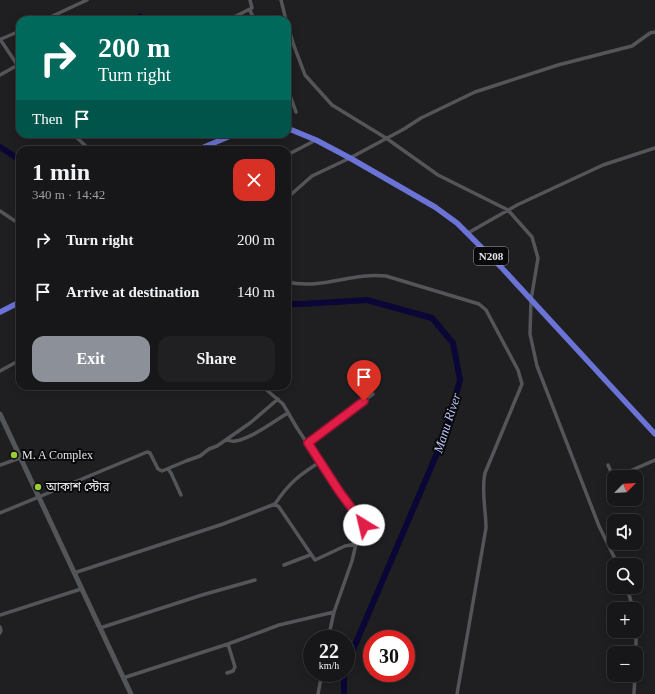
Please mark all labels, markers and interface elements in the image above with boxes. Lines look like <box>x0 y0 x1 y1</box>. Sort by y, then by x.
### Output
icon: right <box>32 32 84 84</box>
text: 200 m <box>98 32 170 63</box>
text: Turn right <box>98 65 171 85</box>
icon: arrive <box>71 108 93 130</box>
text: Then <box>32 111 63 127</box>
text: 1 min <box>32 159 90 185</box>
button: close <box>233 159 275 201</box>
text: 340 m · 14:42 <box>32 187 105 202</box>
icon: right <box>32 229 54 251</box>
text: Turn right <box>66 232 133 248</box>
text: 200 m <box>237 232 275 248</box>
road number: N208 <box>474 247 508 265</box>
icon: arrive <box>32 281 54 303</box>
text: Arrive at destination <box>66 284 199 300</box>
text: 140 m <box>237 284 275 300</box>
button: Exit <box>32 336 150 382</box>
button: Share <box>158 336 275 382</box>
pin <box>347 360 381 401</box>
icon: arrive <box>353 366 375 388</box>
water label: Manu River <box>430 390 464 456</box>
place label: M. A Complex <box>22 448 93 462</box>
marker: M. A Complex <box>9 450 19 460</box>
north arrow <box>607 470 643 506</box>
map controls <box>607 470 643 682</box>
place label: আকাশ স্টোর <box>45 479 110 494</box>
marker: আকাশ স্টোর <box>33 482 43 492</box>
position arrow <box>343 504 385 546</box>
button: sound <box>607 514 643 550</box>
button: search <box>607 558 643 594</box>
button: + <box>607 602 643 638</box>
speed limit sign: 30 <box>363 630 415 682</box>
text: 22 <box>319 640 339 662</box>
button: − <box>607 646 643 682</box>
text: km/h <box>319 660 339 671</box>

